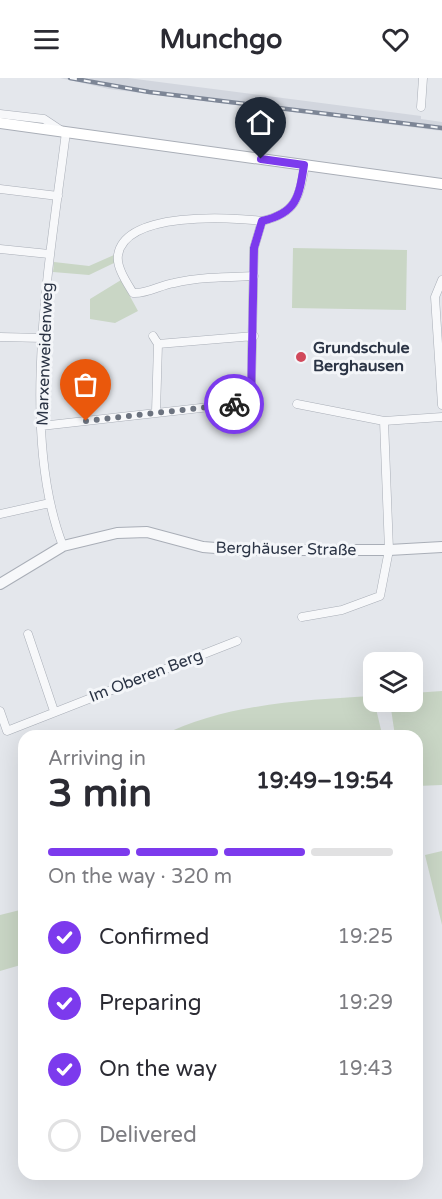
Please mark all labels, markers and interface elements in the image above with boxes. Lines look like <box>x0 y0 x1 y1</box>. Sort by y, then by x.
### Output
icon: menu <box>30 23 63 56</box>
text: Munchgo <box>160 23 282 56</box>
icon: heart <box>379 23 412 56</box>
pin <box>235 97 286 159</box>
icon: home <box>244 106 277 139</box>
street label: Marxenweidenweg <box>32 282 58 426</box>
place label: Grundschule Berghausen <box>313 338 410 376</box>
marker: Grundschule Berghausen <box>294 350 308 364</box>
pin <box>60 359 111 421</box>
icon: bag <box>69 368 102 401</box>
courier <box>204 374 264 434</box>
icon: bike <box>218 388 251 421</box>
street label: Berghäuser Straße <box>215 538 357 560</box>
street label: Im Oberen Berg <box>86 645 206 707</box>
map controls <box>363 652 423 712</box>
button: layers <box>363 652 423 712</box>
text: Arriving in <box>48 747 146 771</box>
text: 19:49–19:54 <box>256 768 393 794</box>
text: 3 min <box>48 770 152 817</box>
text: On the way · 320 m <box>48 865 232 889</box>
icon: check <box>48 921 81 954</box>
text: Confirmed <box>99 924 209 950</box>
text: 19:25 <box>338 925 393 949</box>
icon: check <box>48 987 81 1020</box>
text: Preparing <box>99 990 202 1016</box>
text: 19:29 <box>338 991 393 1015</box>
icon: check <box>48 1053 81 1086</box>
text: On the way <box>99 1056 217 1082</box>
text: 19:43 <box>338 1057 393 1081</box>
text: Delivered <box>99 1122 197 1148</box>

